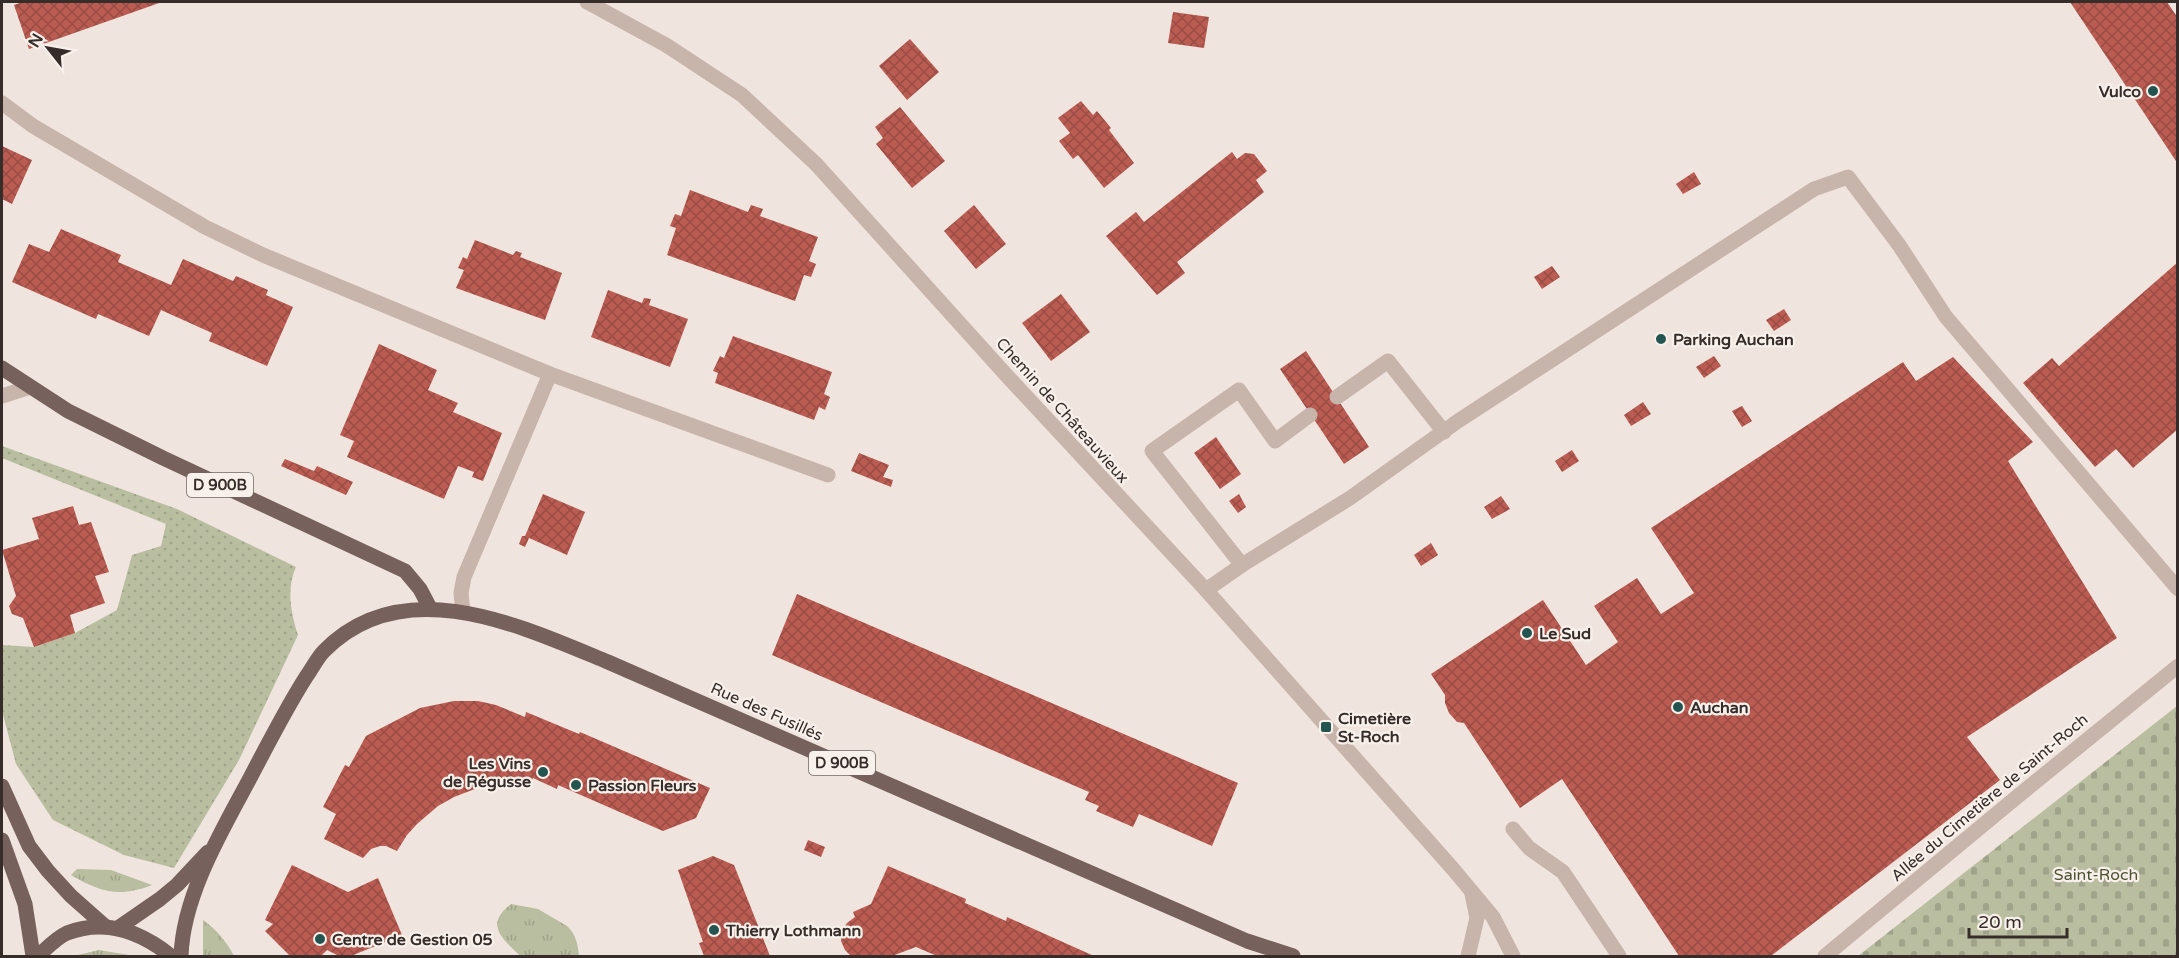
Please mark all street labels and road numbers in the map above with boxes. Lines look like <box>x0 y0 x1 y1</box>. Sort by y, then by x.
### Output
street label: Chemin de Châteauvieux <box>992 334 1133 488</box>
road number: D 900B <box>187 473 253 497</box>
street label: Rue des Fusillés <box>707 678 826 746</box>
street label: Allée du Cimetière de Saint-Roch <box>1887 709 2092 886</box>
road number: D 900B <box>809 751 875 775</box>

